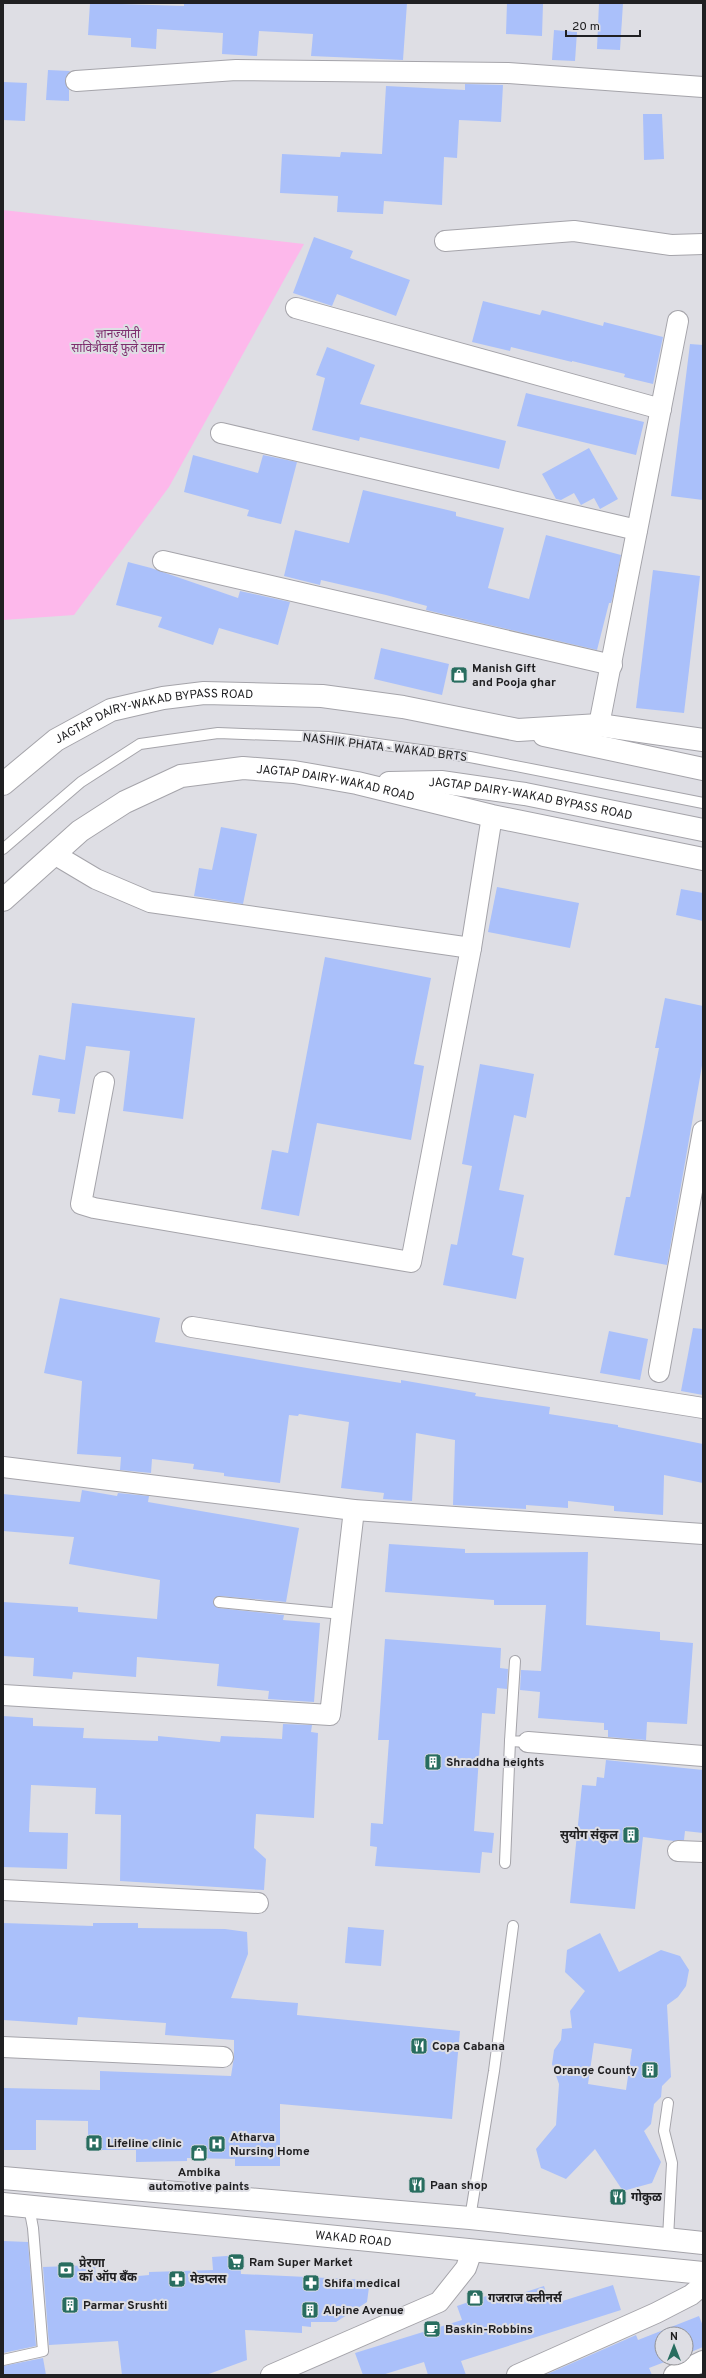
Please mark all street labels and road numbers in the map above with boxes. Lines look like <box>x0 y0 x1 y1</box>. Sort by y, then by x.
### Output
street label: JAGTAP DAIRY-WAKAD BYPASS ROAD <box>52 686 253 748</box>
street label: NASHIK PHATA - WAKAD BRTS <box>302 730 468 766</box>
street label: JAGTAP DAIRY-WAKAD ROAD <box>256 762 416 806</box>
street label: JAGTAP DAIRY-WAKAD BYPASS ROAD <box>428 775 634 825</box>
street label: WAKAD ROAD <box>314 2228 392 2251</box>

